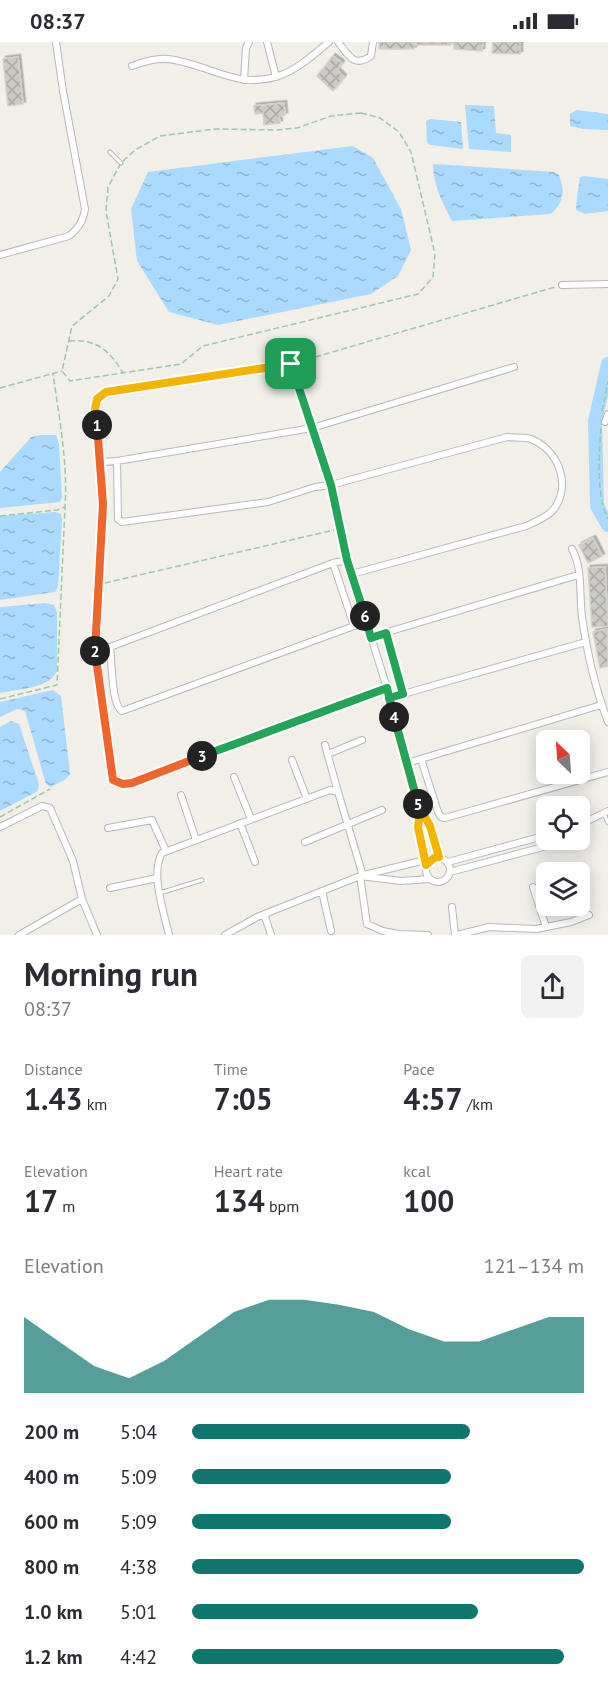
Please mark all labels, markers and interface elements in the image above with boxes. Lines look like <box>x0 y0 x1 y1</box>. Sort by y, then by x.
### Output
text: 08:37 <box>30 7 86 35</box>
pin <box>265 338 316 389</box>
icon: arrive <box>274 347 307 380</box>
pin: 1 <box>82 410 112 440</box>
text: 1 <box>92 415 102 435</box>
pin: 6 <box>350 601 380 631</box>
text: 6 <box>360 606 370 626</box>
pin: 2 <box>80 636 110 666</box>
text: 2 <box>90 641 100 661</box>
pin: 4 <box>379 702 409 732</box>
text: 4 <box>389 707 399 727</box>
north arrow <box>536 730 590 784</box>
map controls <box>536 730 590 916</box>
pin: 3 <box>187 741 217 771</box>
text: 3 <box>197 746 207 766</box>
pin: 5 <box>403 789 433 819</box>
text: 5 <box>413 794 423 814</box>
button: locate <box>536 796 590 850</box>
button: layers <box>536 862 590 916</box>
text: Morning run <box>24 952 198 995</box>
button: share <box>521 955 584 1018</box>
text: 08:37 <box>24 996 72 1022</box>
text: Distance <box>24 1059 83 1079</box>
text: Time <box>214 1059 248 1079</box>
text: Pace <box>403 1059 435 1079</box>
text: 1.43 <box>24 1079 82 1118</box>
text: 7:05 <box>214 1079 273 1118</box>
text: 4:57 <box>403 1079 462 1118</box>
text: km <box>82 1094 107 1114</box>
text: /km <box>462 1094 493 1114</box>
text: Elevation <box>24 1161 88 1181</box>
text: Heart rate <box>214 1161 283 1181</box>
text: kcal <box>403 1161 431 1181</box>
text: 17 <box>24 1181 58 1220</box>
text: 134 <box>214 1181 265 1220</box>
text: 100 <box>403 1181 454 1220</box>
text: m <box>58 1196 75 1216</box>
text: bpm <box>265 1196 299 1216</box>
text: Elevation <box>24 1253 104 1279</box>
text: 121–134 m <box>484 1253 584 1279</box>
text: 200 m <box>24 1419 79 1445</box>
text: 5:04 <box>120 1419 157 1445</box>
text: 400 m <box>24 1464 79 1490</box>
text: 5:09 <box>120 1464 157 1490</box>
text: 600 m <box>24 1509 79 1535</box>
text: 5:09 <box>120 1509 157 1535</box>
text: 800 m <box>24 1554 79 1580</box>
text: 4:38 <box>120 1554 157 1580</box>
text: 1.0 km <box>24 1599 83 1625</box>
text: 5:01 <box>120 1599 157 1625</box>
text: 1.2 km <box>24 1644 83 1670</box>
text: 4:42 <box>120 1644 157 1670</box>

